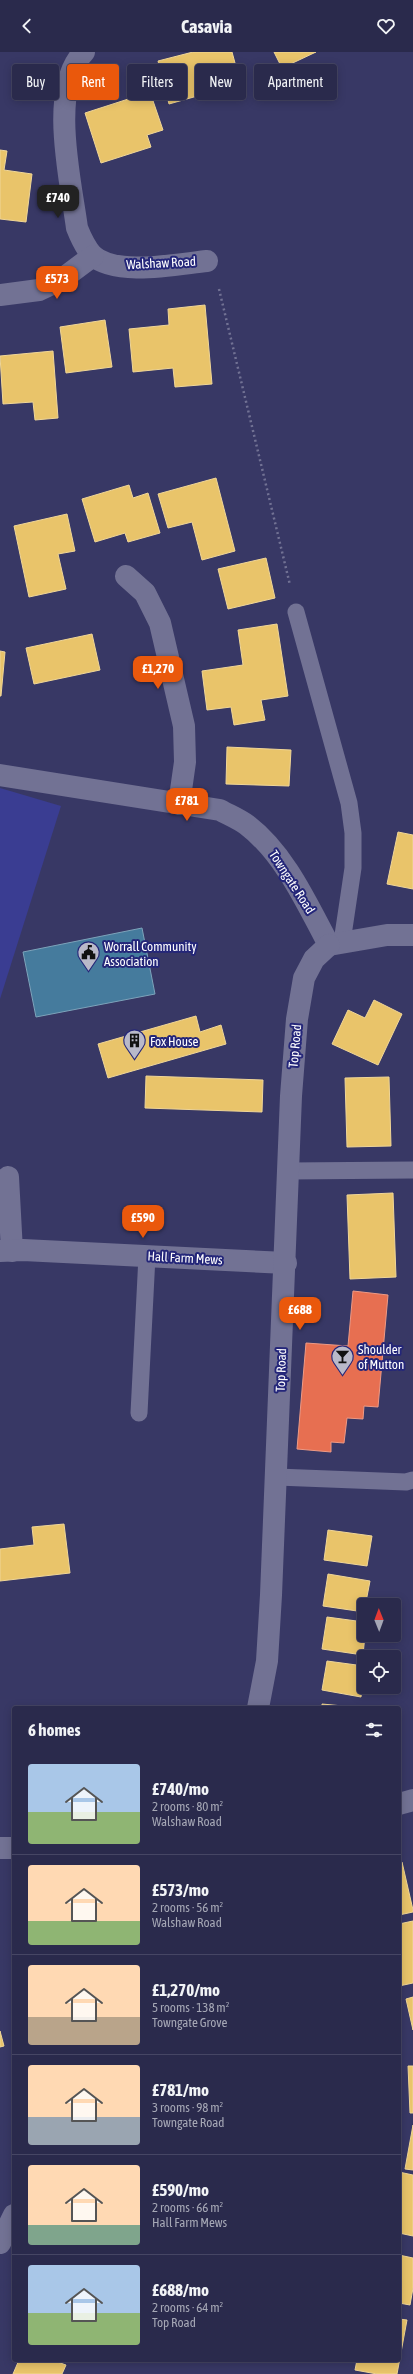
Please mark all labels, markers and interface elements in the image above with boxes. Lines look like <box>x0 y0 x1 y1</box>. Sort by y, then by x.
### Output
icon: back <box>16 15 38 37</box>
icon: heart <box>375 15 397 37</box>
text: Casavia <box>181 16 232 37</box>
chip: Buy <box>12 64 59 100</box>
chip: Rent <box>67 64 119 100</box>
chip: Filters <box>127 64 187 100</box>
chip: New <box>195 64 246 100</box>
chip: Apartment <box>254 64 337 100</box>
pin: £740 <box>34 185 82 219</box>
text: £740 <box>46 190 70 205</box>
street label: Walshaw Road <box>126 254 196 272</box>
pin: £573 <box>33 266 81 300</box>
text: £573 <box>45 271 69 286</box>
pin: £1,270 <box>125 656 191 690</box>
text: £1,270 <box>142 661 174 676</box>
pin: £781 <box>163 788 211 822</box>
text: £781 <box>175 793 199 808</box>
street label: Towngate Road <box>266 848 318 916</box>
place label: Worrall Community Association <box>104 939 197 969</box>
public building icon: Worrall Community Association <box>76 940 102 973</box>
street label: Top Road <box>286 1024 304 1068</box>
building icon: Fox House <box>122 1028 148 1061</box>
place label: Fox House <box>150 1034 199 1049</box>
pin: £590 <box>119 1205 167 1239</box>
text: £590 <box>131 1210 155 1225</box>
street label: Hall Farm Mews <box>147 1249 223 1267</box>
pin: £688 <box>276 1297 324 1331</box>
text: £688 <box>288 1302 312 1317</box>
place label: Shoulder of Mutton <box>358 1342 404 1372</box>
bar icon: Shoulder of Mutton <box>329 1343 355 1376</box>
street label: Top Road <box>273 1348 289 1392</box>
north arrow <box>357 1598 401 1642</box>
map controls <box>357 1598 401 1694</box>
button: locate <box>357 1650 401 1694</box>
icon: filters <box>363 1719 385 1741</box>
text: 6 homes <box>28 1720 81 1740</box>
text: £740/mo <box>152 1779 209 1799</box>
icon: home <box>60 1780 108 1828</box>
text: 2 rooms · 80 m² <box>152 1799 223 1814</box>
text: Walshaw Road <box>152 1814 222 1829</box>
text: £573/mo <box>152 1880 209 1900</box>
icon: home <box>60 1881 108 1929</box>
text: 2 rooms · 56 m² <box>152 1900 223 1915</box>
text: Walshaw Road <box>152 1915 222 1930</box>
text: £1,270/mo <box>152 1980 220 2000</box>
icon: home <box>60 1981 108 2029</box>
text: 5 rooms · 138 m² <box>152 2000 229 2015</box>
text: Towngate Grove <box>152 2015 227 2030</box>
text: £781/mo <box>152 2080 209 2100</box>
icon: home <box>60 2081 108 2129</box>
text: 3 rooms · 98 m² <box>152 2100 223 2115</box>
text: Towngate Road <box>152 2115 224 2130</box>
text: £590/mo <box>152 2180 209 2200</box>
icon: home <box>60 2181 108 2229</box>
text: 2 rooms · 66 m² <box>152 2200 223 2215</box>
text: Hall Farm Mews <box>152 2215 227 2230</box>
text: £688/mo <box>152 2280 209 2300</box>
icon: home <box>60 2281 108 2329</box>
text: 2 rooms · 64 m² <box>152 2300 223 2315</box>
text: Top Road <box>152 2315 196 2330</box>

